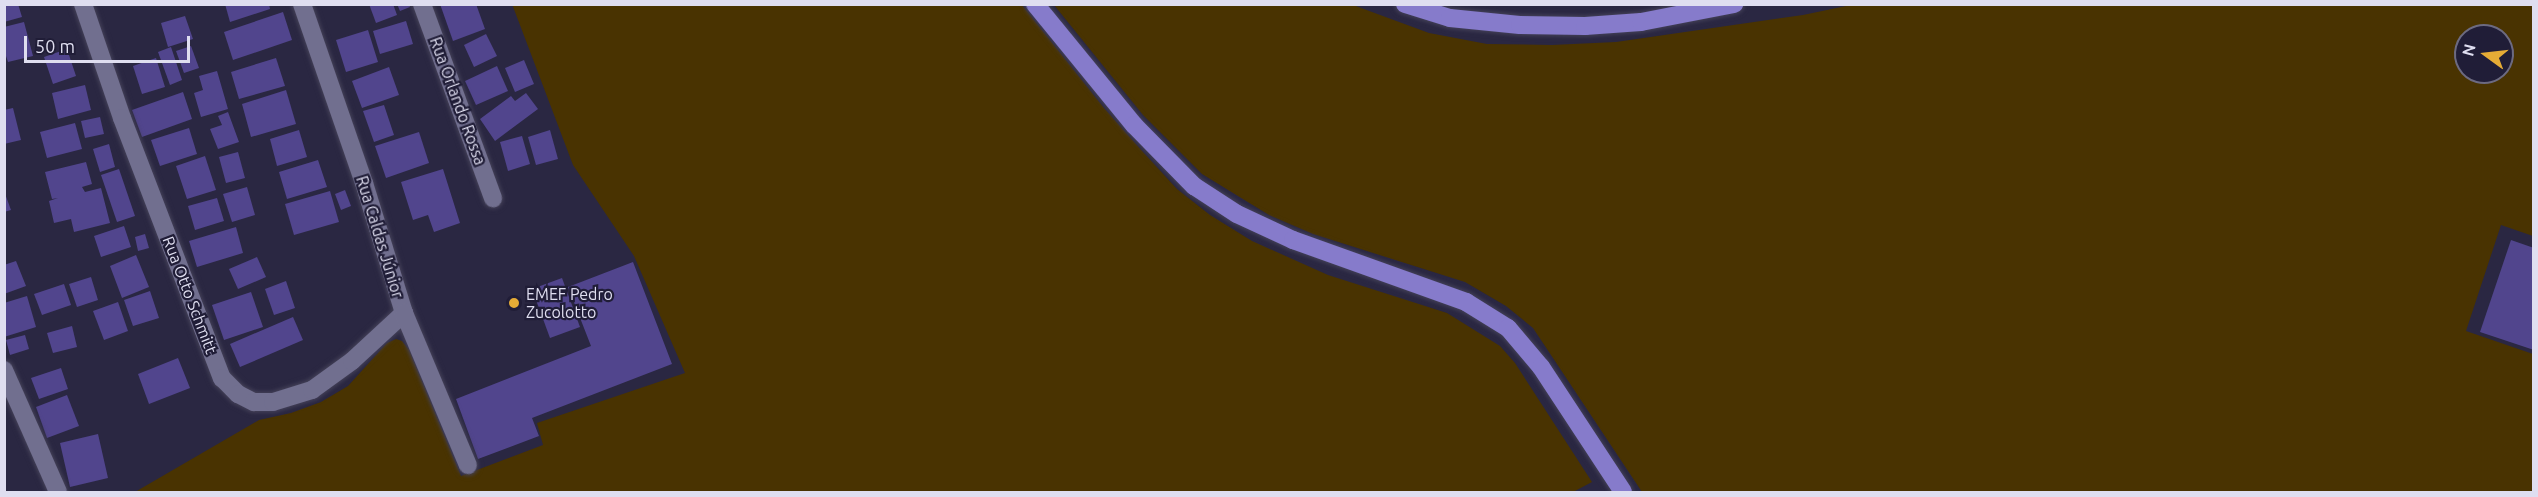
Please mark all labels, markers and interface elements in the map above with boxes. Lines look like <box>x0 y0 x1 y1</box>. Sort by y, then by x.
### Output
scale bar <box>27 24 194 62</box>
north arrow <box>2454 24 2514 84</box>
street label: Rua Orlando Rossa <box>426 34 490 168</box>
text: 50 m <box>35 36 75 56</box>
text: N <box>2458 42 2479 58</box>
street label: Rua Caldas Júnior <box>352 174 408 300</box>
street label: Rua Otto Schmitt <box>159 234 221 356</box>
place label: EMEF Pedro Zucolotto <box>526 284 613 322</box>
marker: EMEF Pedro Zucolotto <box>507 296 521 310</box>

